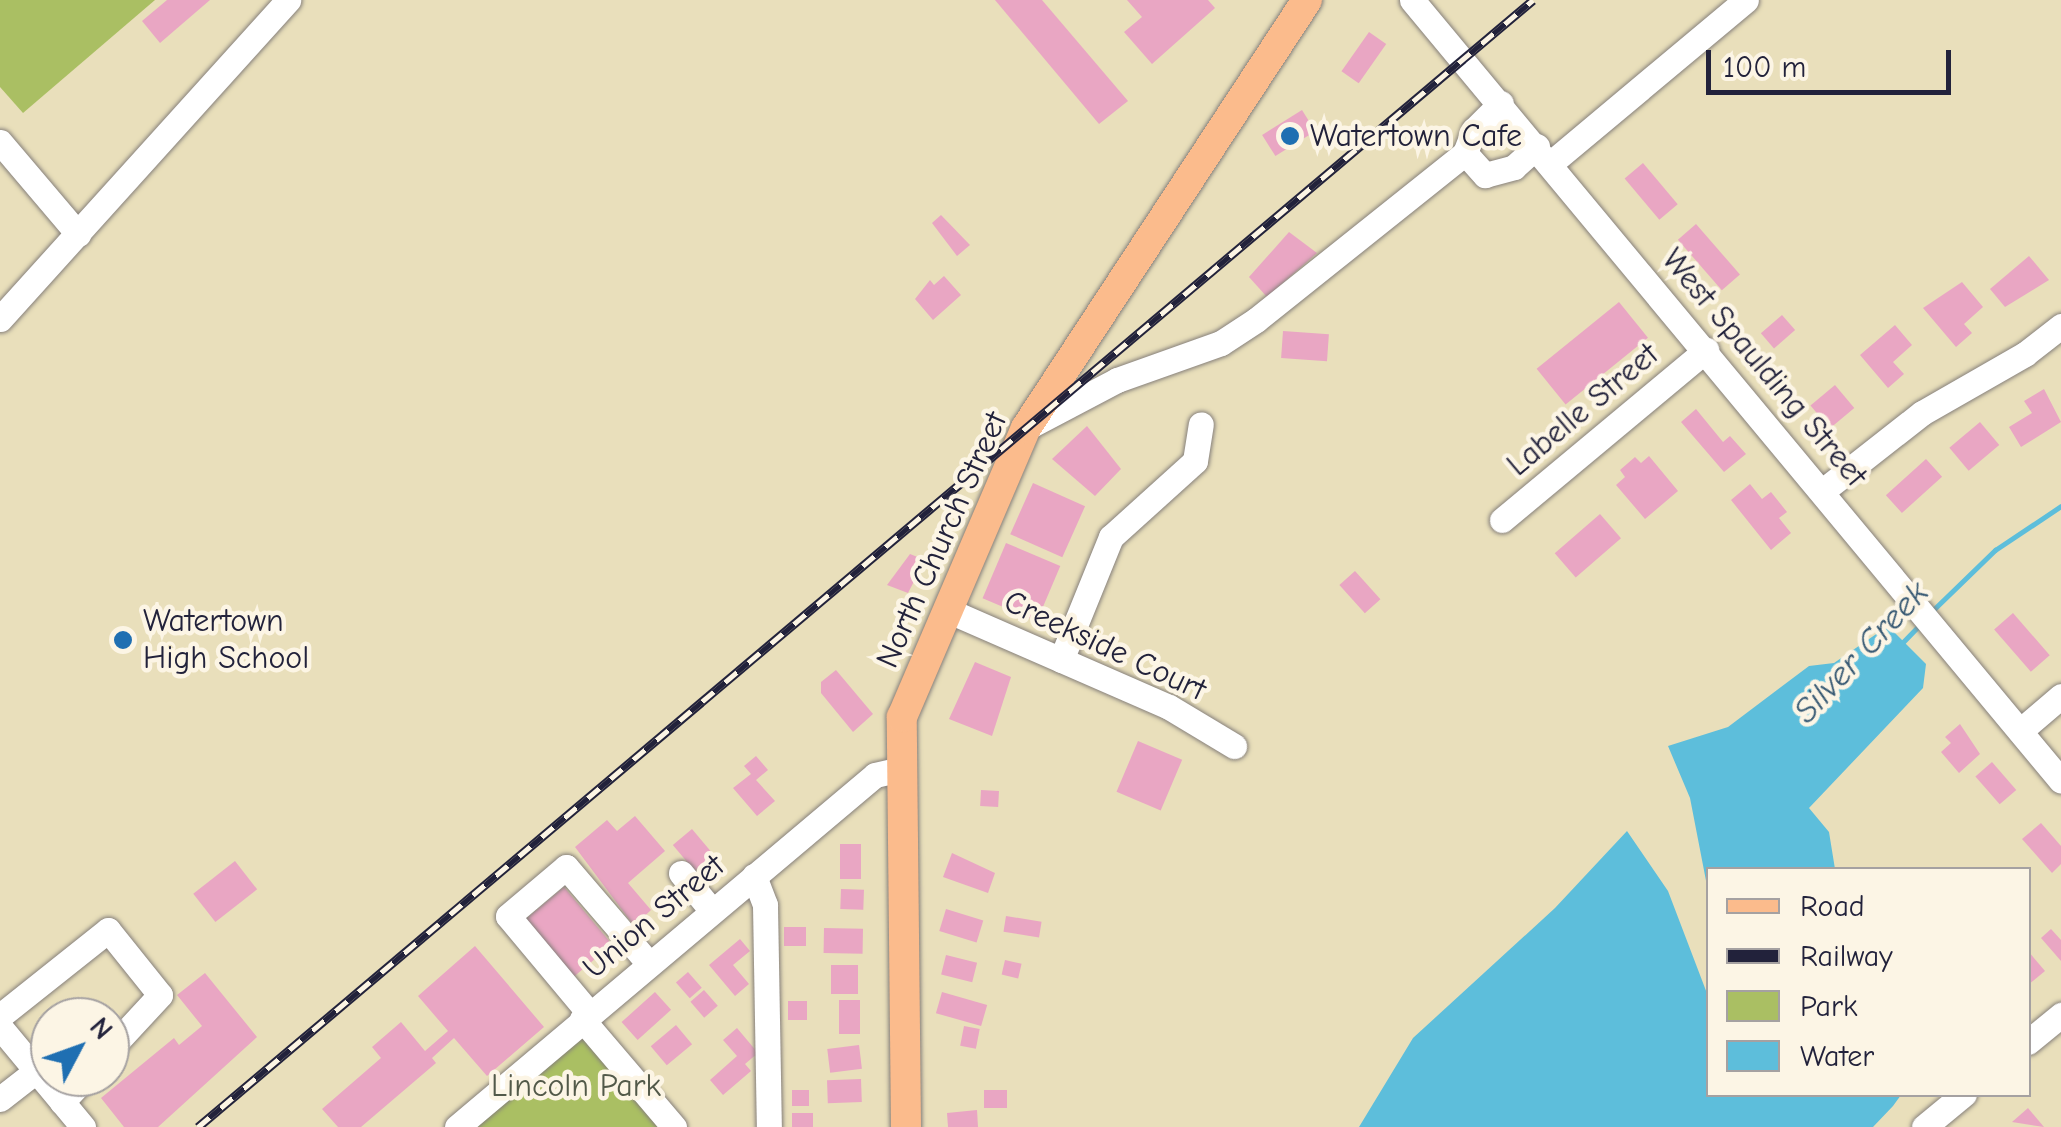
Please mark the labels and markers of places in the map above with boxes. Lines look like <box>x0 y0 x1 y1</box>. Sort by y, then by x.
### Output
place label: Watertown Cafe <box>1310 117 1522 155</box>
marker: Watertown Cafe <box>1279 125 1301 147</box>
place label: Watertown High School <box>143 603 309 678</box>
marker: Watertown High School <box>112 629 134 651</box>

